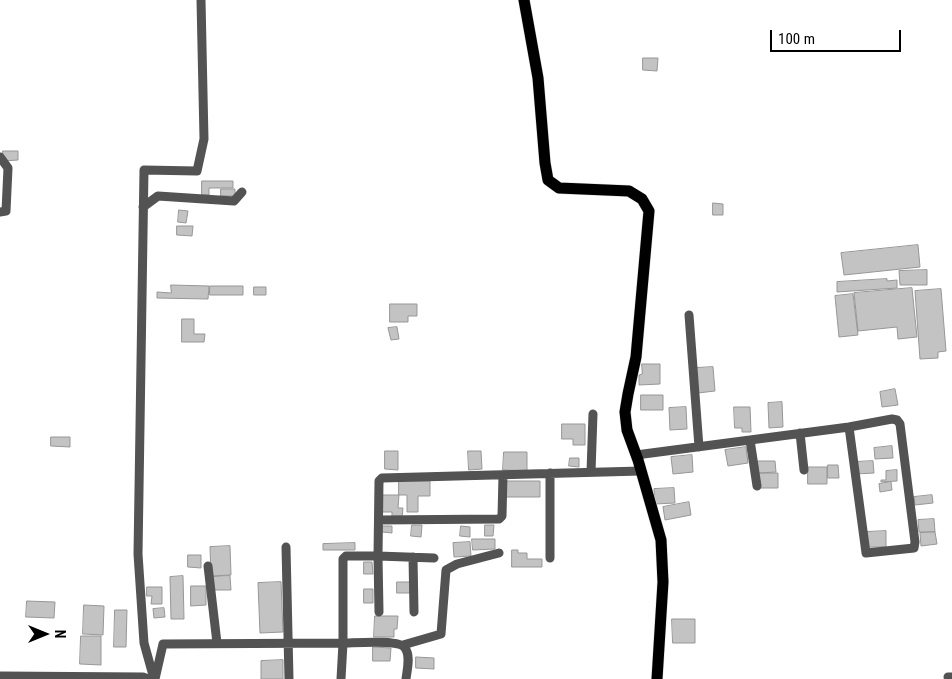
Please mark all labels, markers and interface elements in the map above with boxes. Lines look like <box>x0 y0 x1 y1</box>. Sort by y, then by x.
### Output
scale bar <box>772 20 903 52</box>
text: 100 m <box>778 30 815 48</box>
north arrow <box>20 609 70 659</box>
text: N <box>52 630 68 638</box>

